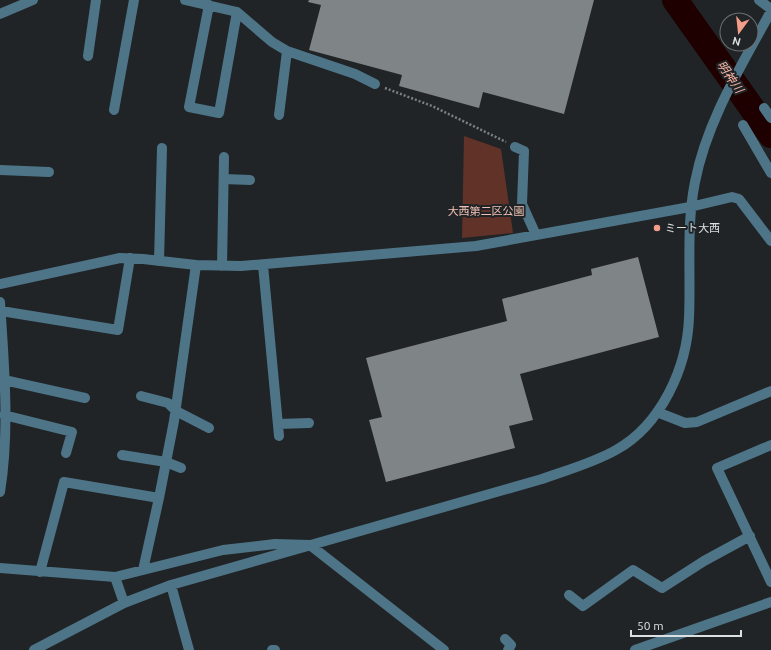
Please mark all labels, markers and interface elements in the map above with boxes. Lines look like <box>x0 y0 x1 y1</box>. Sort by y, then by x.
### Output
north arrow <box>719 12 759 52</box>
text: N <box>731 35 742 49</box>
water label: 明神川 <box>715 58 747 97</box>
park label: 大西第二区公園 <box>448 205 525 217</box>
place label: ミート大西 <box>665 222 720 234</box>
marker: ミート大西 <box>652 223 662 233</box>
scale bar <box>631 612 741 638</box>
text: 50 m <box>637 619 664 632</box>

